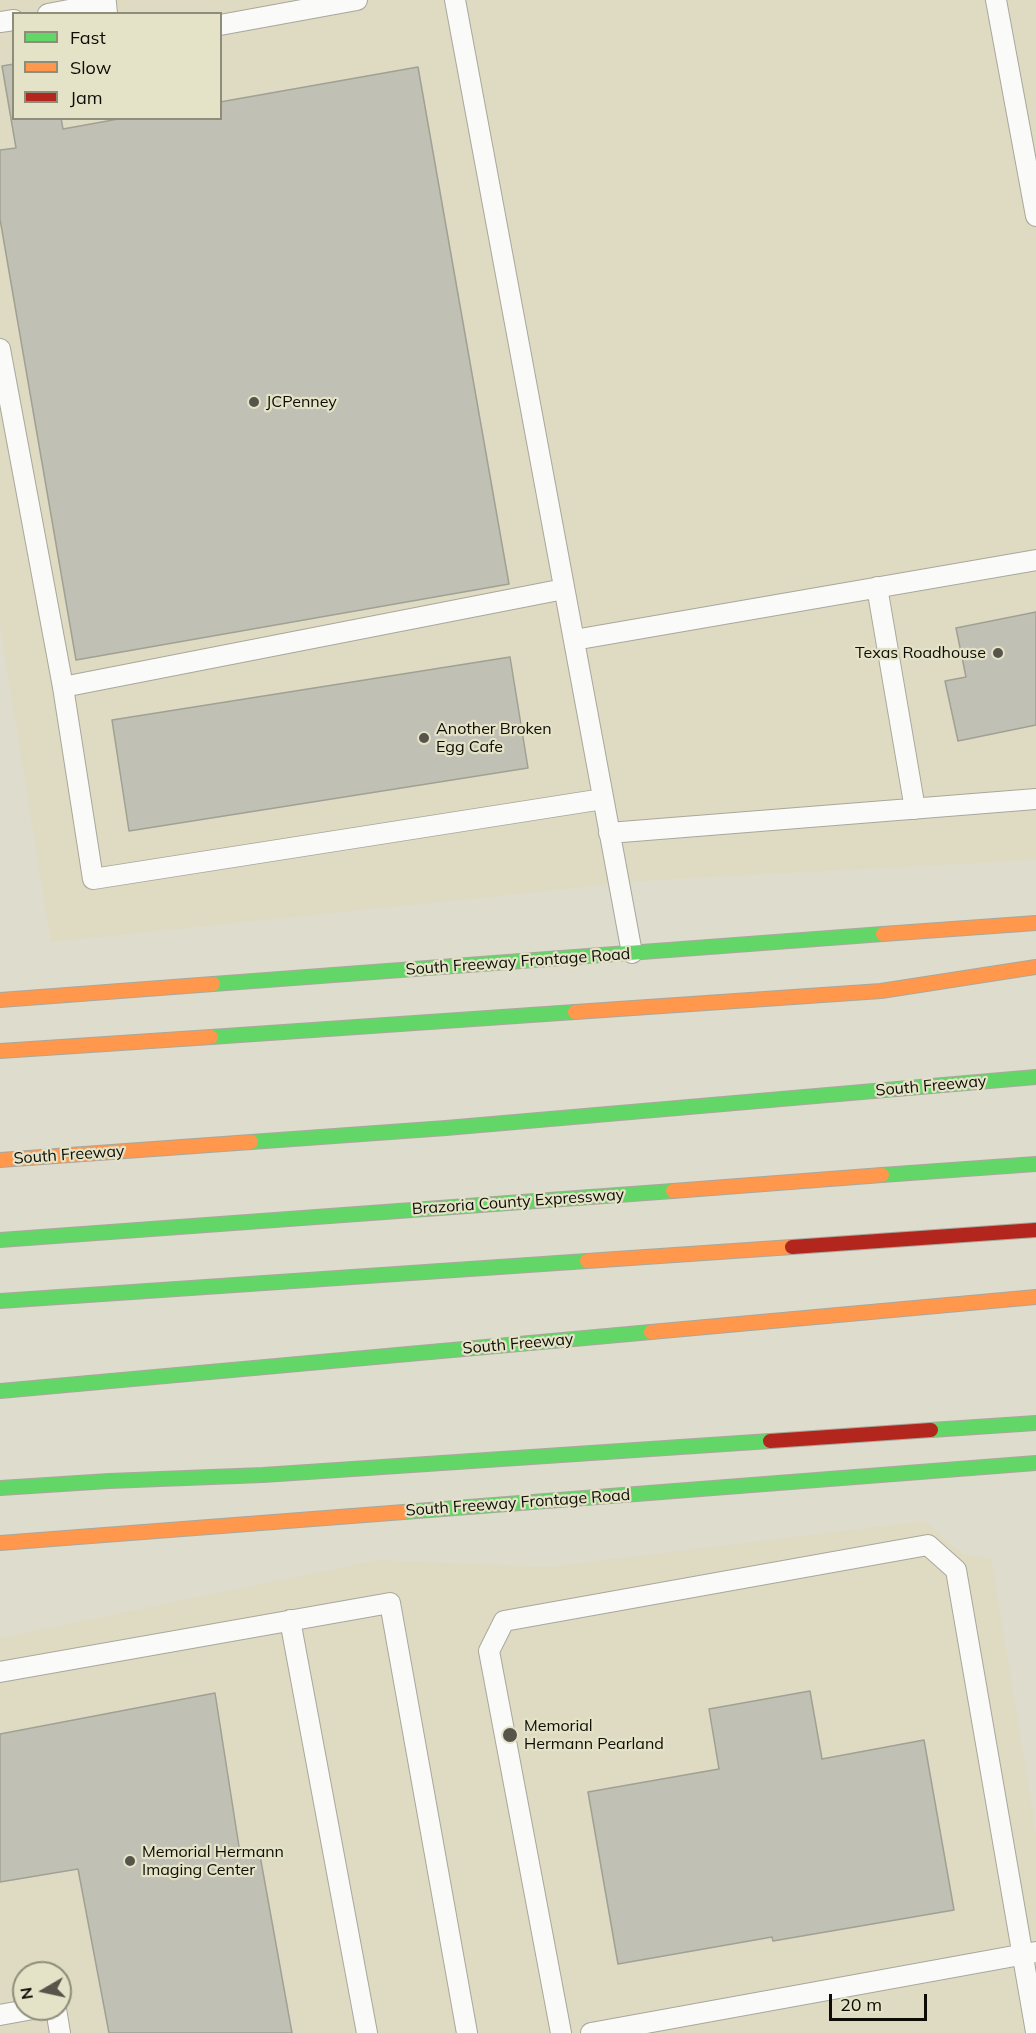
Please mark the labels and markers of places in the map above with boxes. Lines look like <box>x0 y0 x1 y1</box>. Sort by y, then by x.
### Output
place label: JCPenney <box>266 392 337 412</box>
marker: JCPenney <box>247 395 261 409</box>
place label: Texas Roadhouse <box>855 643 986 663</box>
marker: Texas Roadhouse <box>991 646 1005 660</box>
place label: Another Broken Egg Cafe <box>436 719 552 757</box>
marker: Another Broken Egg Cafe <box>417 731 431 745</box>
place label: Memorial Hermann Pearland <box>524 1716 664 1754</box>
marker: Memorial Hermann Pearland <box>501 1726 519 1744</box>
place label: Memorial Hermann Imaging Center <box>142 1842 284 1880</box>
marker: Memorial Hermann Imaging Center <box>123 1854 137 1868</box>

